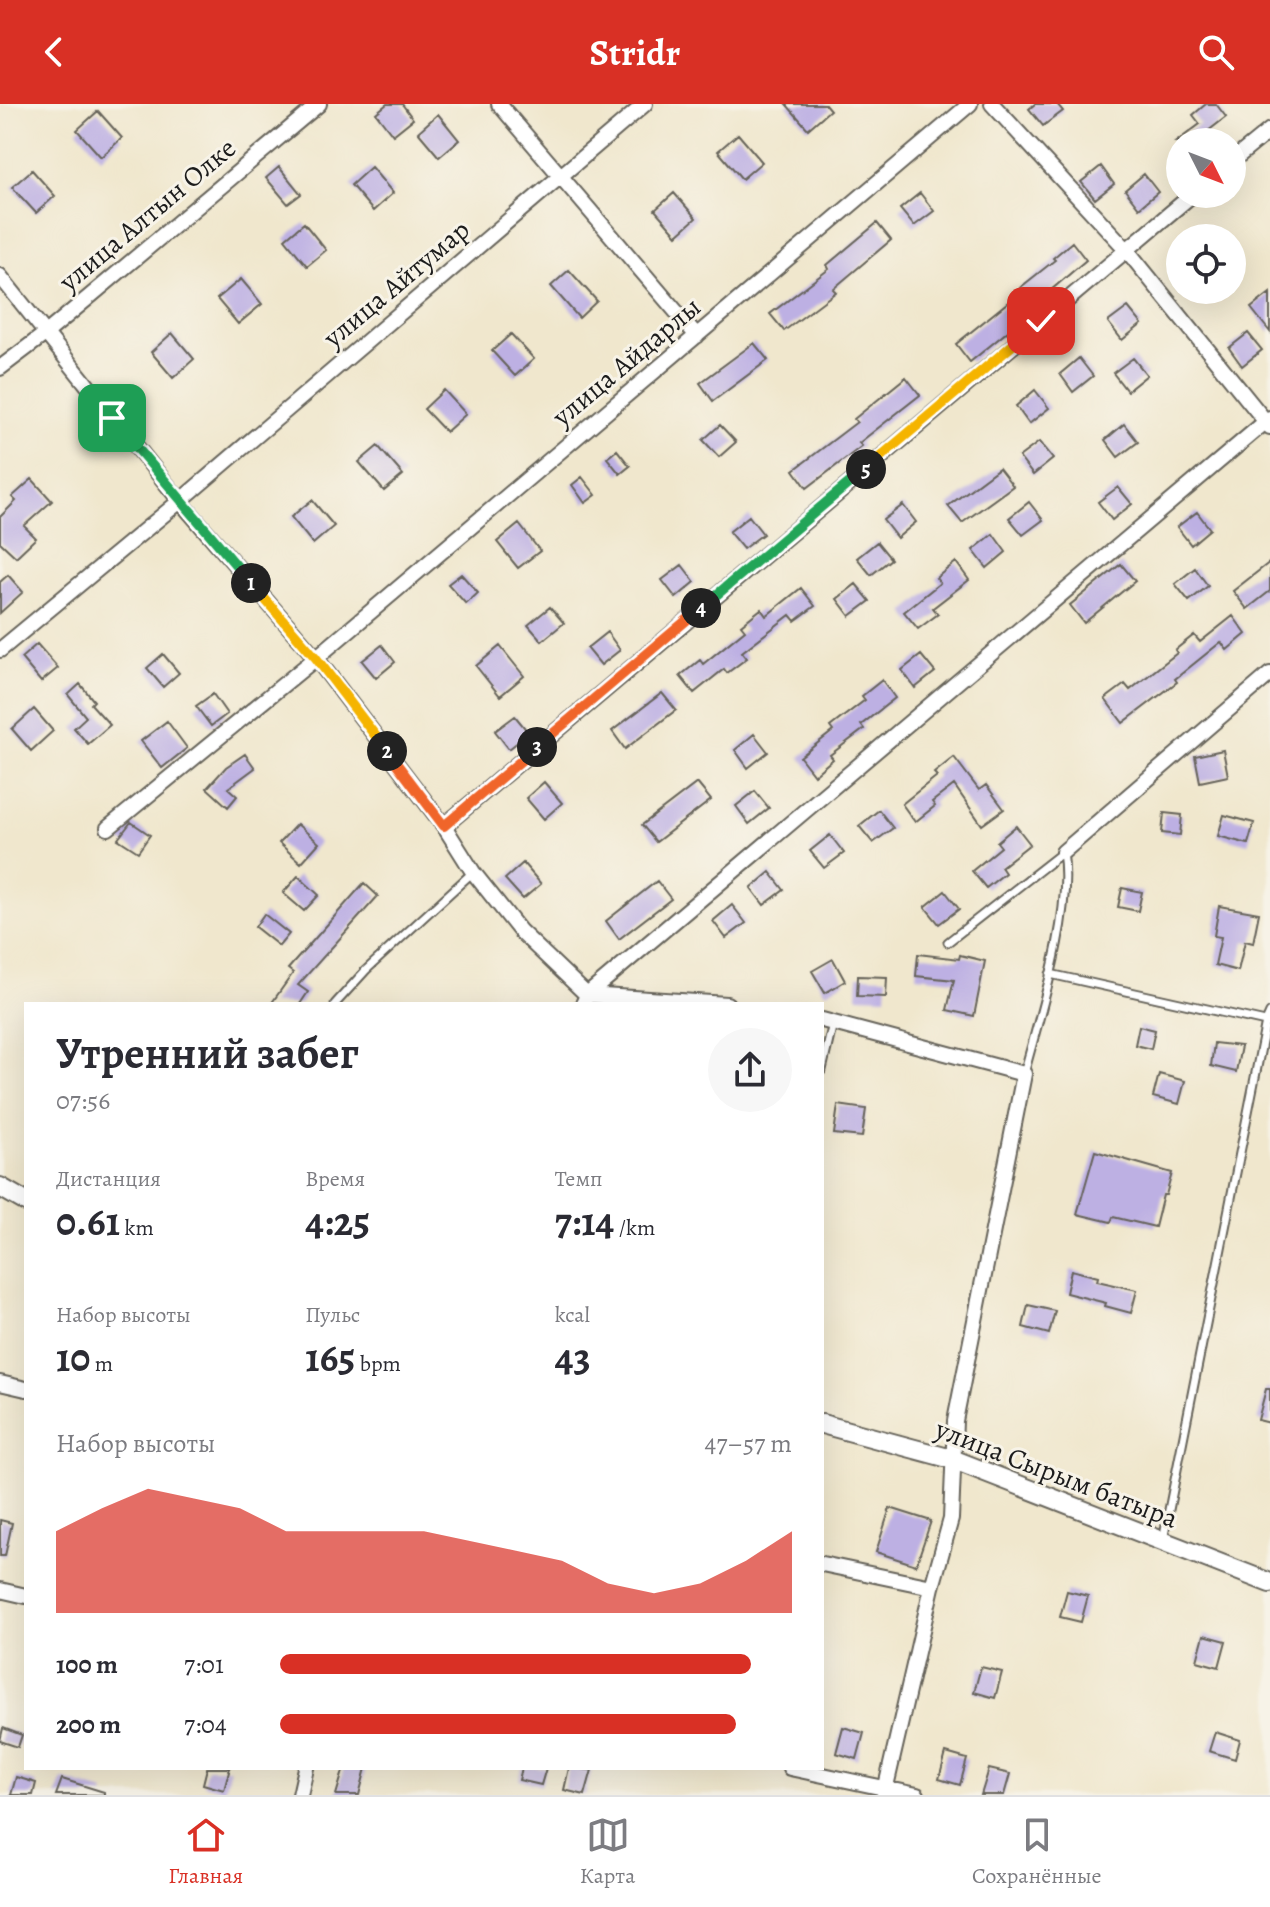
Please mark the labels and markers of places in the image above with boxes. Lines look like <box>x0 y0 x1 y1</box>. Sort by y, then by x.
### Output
pin <box>1007 287 1075 355</box>
pin <box>78 384 146 452</box>
pin: 5 <box>846 449 886 489</box>
pin: 1 <box>231 563 271 603</box>
pin: 4 <box>681 588 721 628</box>
pin: 3 <box>517 727 557 767</box>
pin: 2 <box>367 731 407 771</box>

